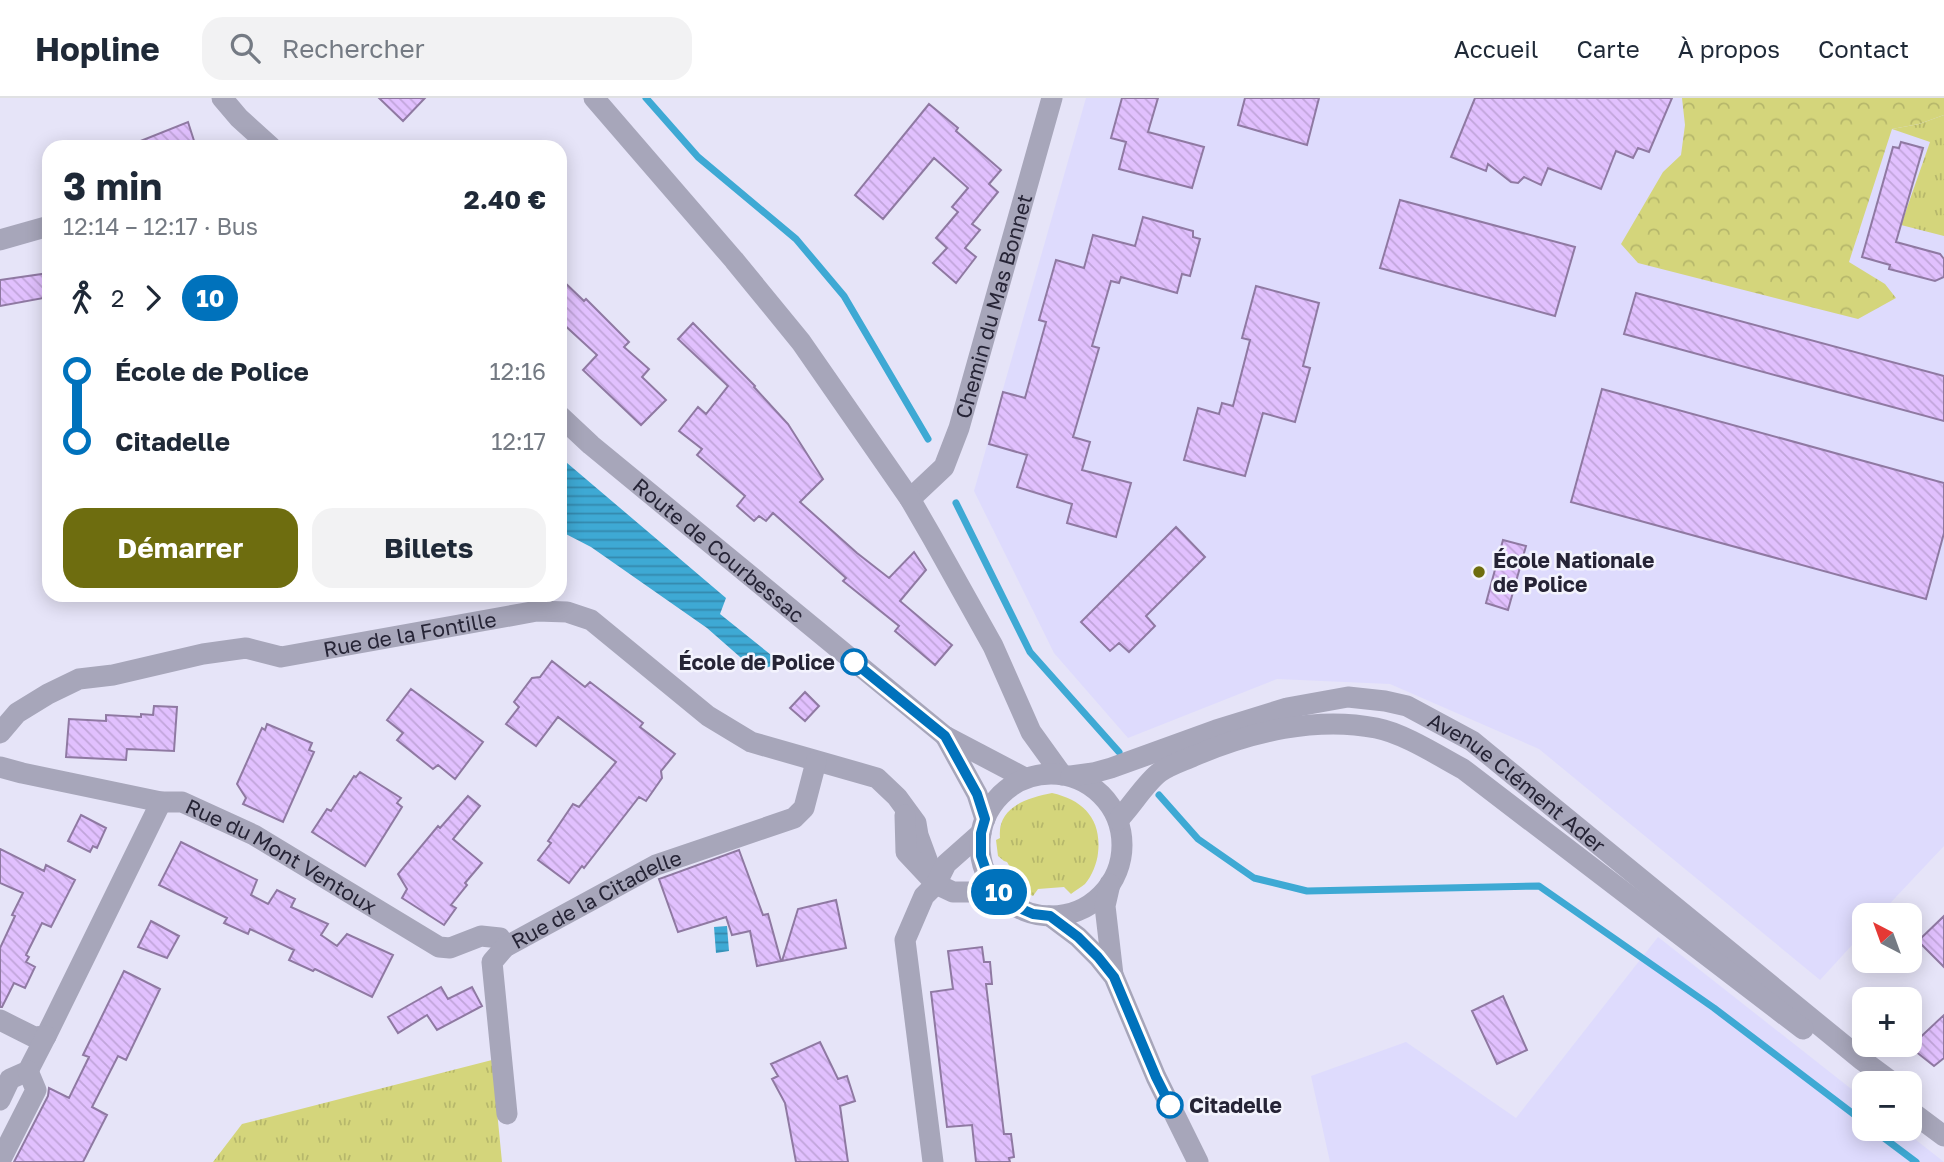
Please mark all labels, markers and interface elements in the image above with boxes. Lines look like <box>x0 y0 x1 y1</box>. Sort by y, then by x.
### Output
search box <box>202 17 692 80</box>
text: Hopline <box>35 29 160 68</box>
icon: search <box>226 29 264 67</box>
text: Rechercher <box>282 33 425 64</box>
text: Accueil <box>1454 34 1538 63</box>
text: Carte <box>1576 34 1640 63</box>
text: À propos <box>1678 34 1780 63</box>
text: Contact <box>1818 34 1909 63</box>
text: 3 min <box>63 163 162 208</box>
text: 2.40 € <box>464 184 546 215</box>
street label: Chemin du Mas Bonnet <box>949 191 1037 421</box>
text: 12:14 – 12:17 · Bus <box>63 212 258 240</box>
icon: walk <box>63 279 101 317</box>
icon: forward <box>134 279 172 317</box>
text: 10 <box>196 283 224 312</box>
text: 2 <box>111 284 124 312</box>
text: École de Police <box>115 356 309 387</box>
text: 12:16 <box>490 357 546 385</box>
text: Citadelle <box>115 426 230 457</box>
text: 12:17 <box>491 427 546 455</box>
street label: Route de Courbessac <box>628 472 810 628</box>
button: Démarrer <box>63 508 298 588</box>
button: Billets <box>312 508 546 588</box>
place label: École Nationale de Police <box>1493 547 1654 597</box>
marker: École Nationale de Police <box>1471 564 1487 580</box>
street label: Rue de la Fontille <box>321 606 498 662</box>
place label: École de Police <box>678 649 835 675</box>
marker: École de Police <box>841 649 867 675</box>
street label: Avenue Clément Ader <box>1424 707 1611 858</box>
street label: Rue du Mont Ventoux <box>182 793 382 920</box>
street label: Rue de la Citadelle <box>507 844 685 954</box>
line badge: 10 <box>968 869 1030 915</box>
text: 10 <box>985 877 1013 906</box>
north arrow <box>1852 903 1922 973</box>
map controls <box>1852 903 1922 1141</box>
button: + <box>1852 987 1922 1057</box>
button: − <box>1852 1071 1922 1141</box>
marker: Citadelle <box>1157 1092 1183 1118</box>
place label: Citadelle <box>1189 1092 1282 1118</box>

